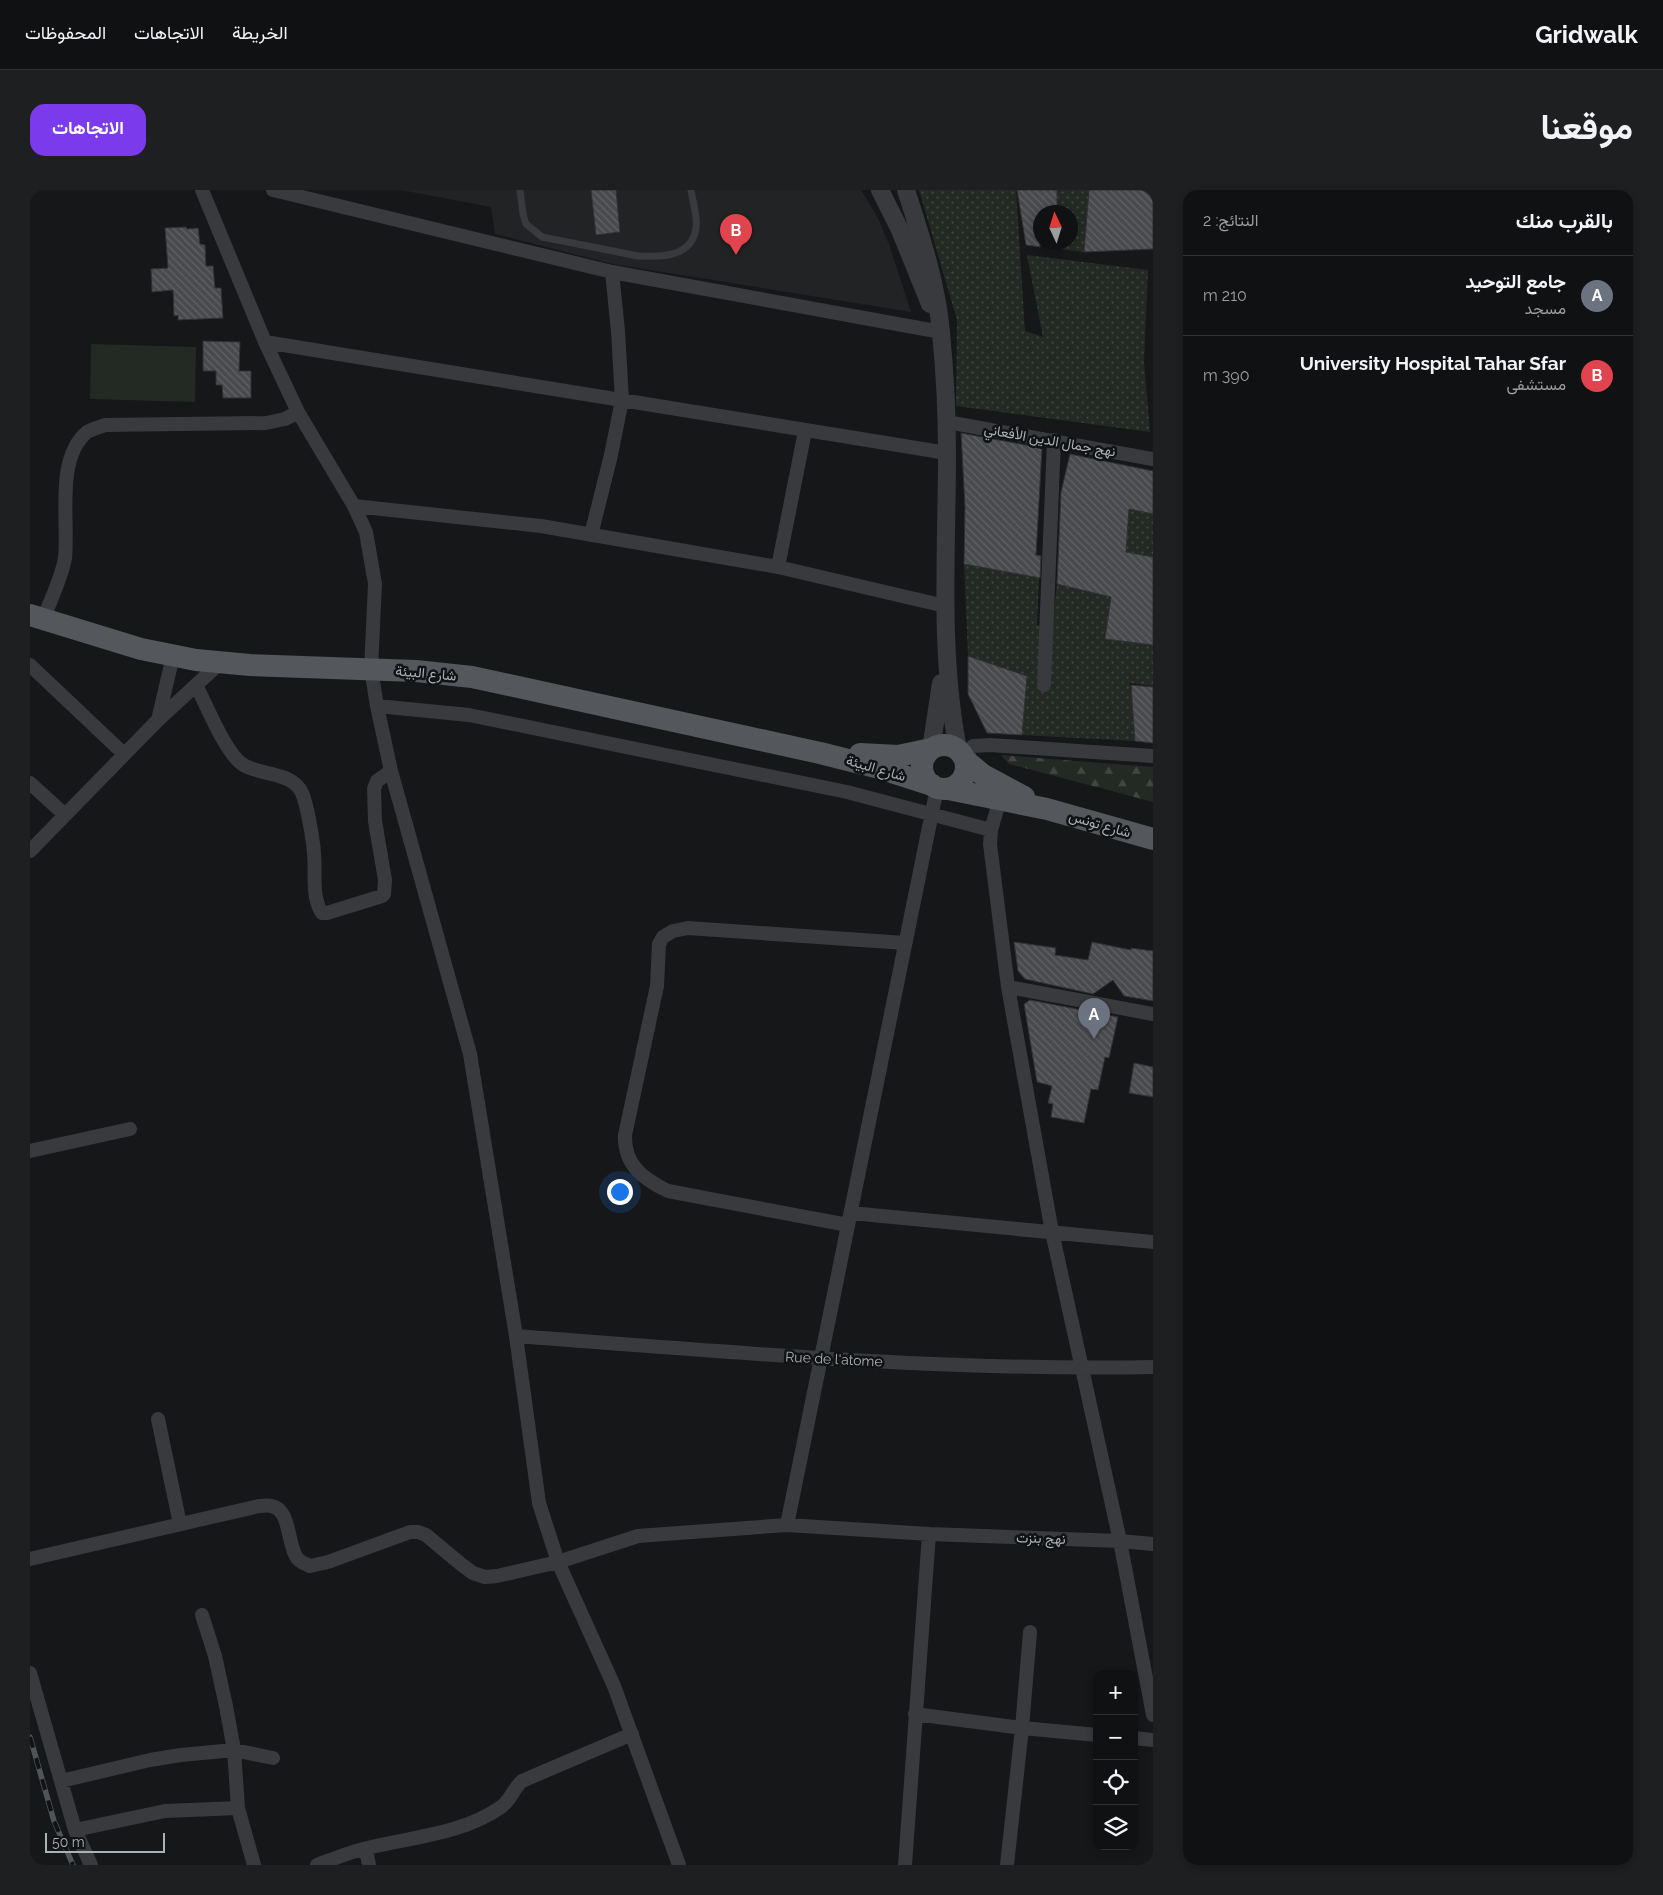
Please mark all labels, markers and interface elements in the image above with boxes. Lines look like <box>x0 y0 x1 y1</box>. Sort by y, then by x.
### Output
text: Gridwalk <box>1535 20 1638 49</box>
text: المحفوظات <box>25 22 106 43</box>
text: الاتجاهات <box>134 22 204 43</box>
text: الخريطة <box>232 22 288 43</box>
button: الاتجاهات <box>30 104 146 156</box>
text: موقعنا <box>1540 106 1633 147</box>
north arrow <box>1033 205 1078 250</box>
text: بالقرب منك <box>1516 208 1613 233</box>
text: النتائج: 2 <box>1203 211 1258 230</box>
pin: B <box>720 214 752 255</box>
text: جامع التوحيد <box>1465 270 1566 292</box>
text: 210 m <box>1203 286 1247 305</box>
text: A <box>1592 286 1602 305</box>
text: مسجد <box>1525 299 1566 318</box>
text: University Hospital Tahar Sfar <box>1300 352 1566 374</box>
text: 390 m <box>1203 366 1250 385</box>
text: B <box>1592 366 1602 385</box>
text: مستشفى <box>1506 375 1566 394</box>
street label: نهج جمال الدين الأفعاني <box>982 421 1117 463</box>
street label: شارع البيئة <box>395 662 457 687</box>
street label: شارع البيئة <box>844 752 908 787</box>
street label: شارع تونس <box>1066 808 1133 843</box>
pin: A <box>1078 998 1110 1039</box>
your location <box>607 1179 633 1205</box>
street label: Rue de l'atome <box>785 1348 883 1370</box>
street label: نهج بنزت <box>1016 1529 1066 1550</box>
map controls <box>1093 1670 1138 1850</box>
button: + <box>1093 1670 1138 1715</box>
button: − <box>1093 1715 1138 1760</box>
button: locate <box>1093 1760 1138 1805</box>
button: layers <box>1093 1805 1138 1850</box>
scale bar <box>45 1830 165 1853</box>
text: 50 m <box>52 1834 85 1850</box>

